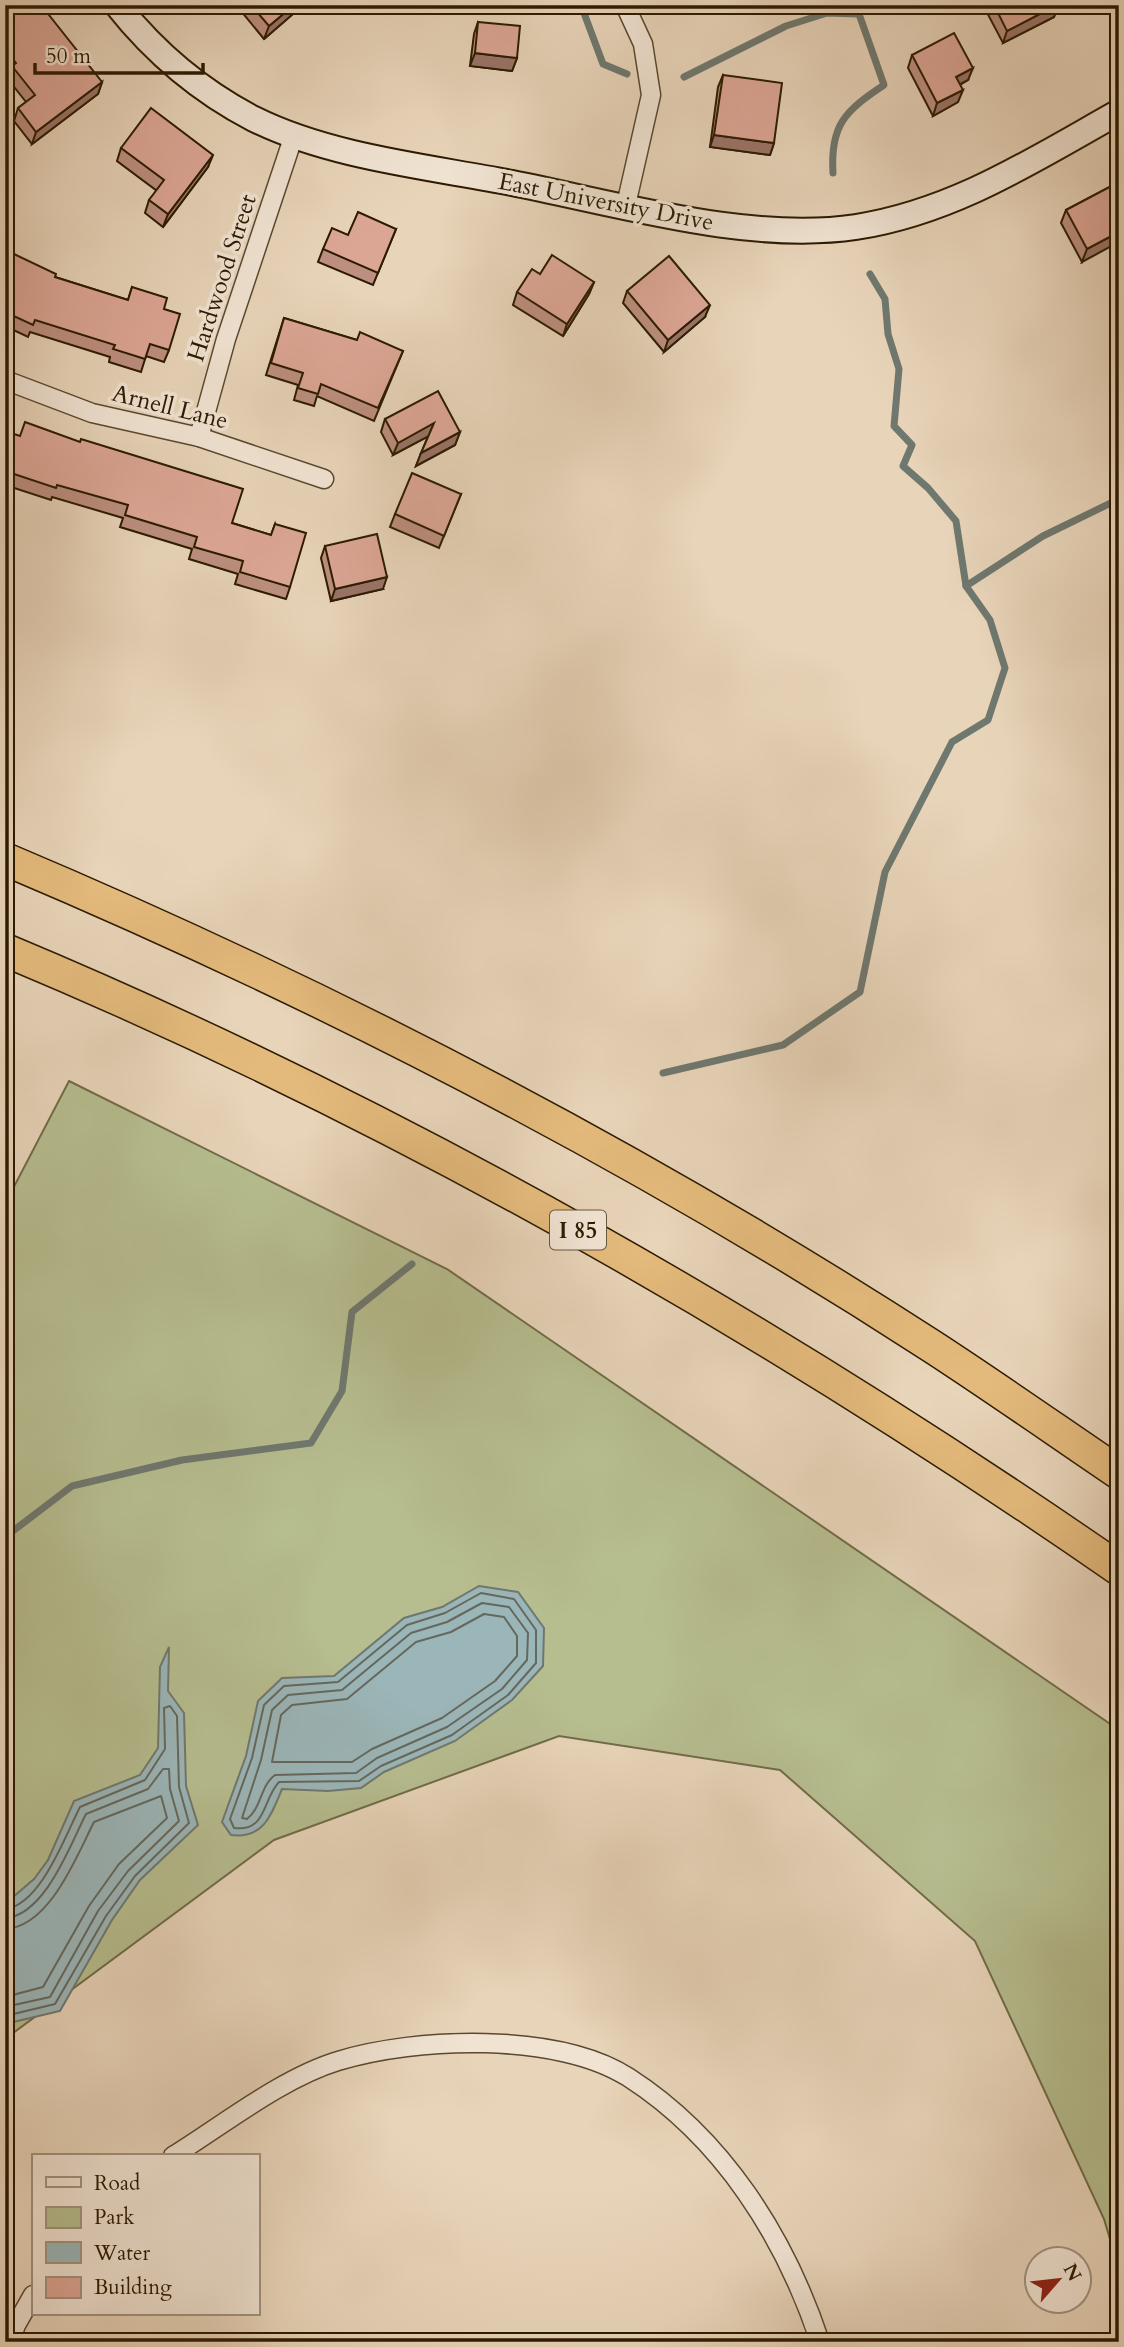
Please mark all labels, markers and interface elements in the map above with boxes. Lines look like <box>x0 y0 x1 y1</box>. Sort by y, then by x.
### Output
scale bar <box>35 32 203 76</box>
text: 50 m <box>46 42 91 71</box>
street label: East University Drive <box>496 165 716 239</box>
street label: Hardwood Street <box>179 190 265 366</box>
street label: Arnell Lane <box>109 377 231 437</box>
road number: I 85 <box>550 1210 606 1250</box>
legend <box>32 2154 259 2316</box>
text: Road <box>94 2169 140 2198</box>
text: Park <box>94 2203 135 2232</box>
text: Water <box>93 2239 150 2268</box>
north arrow <box>1023 2246 1092 2316</box>
text: N <box>1057 2259 1088 2286</box>
text: Building <box>94 2273 172 2302</box>

